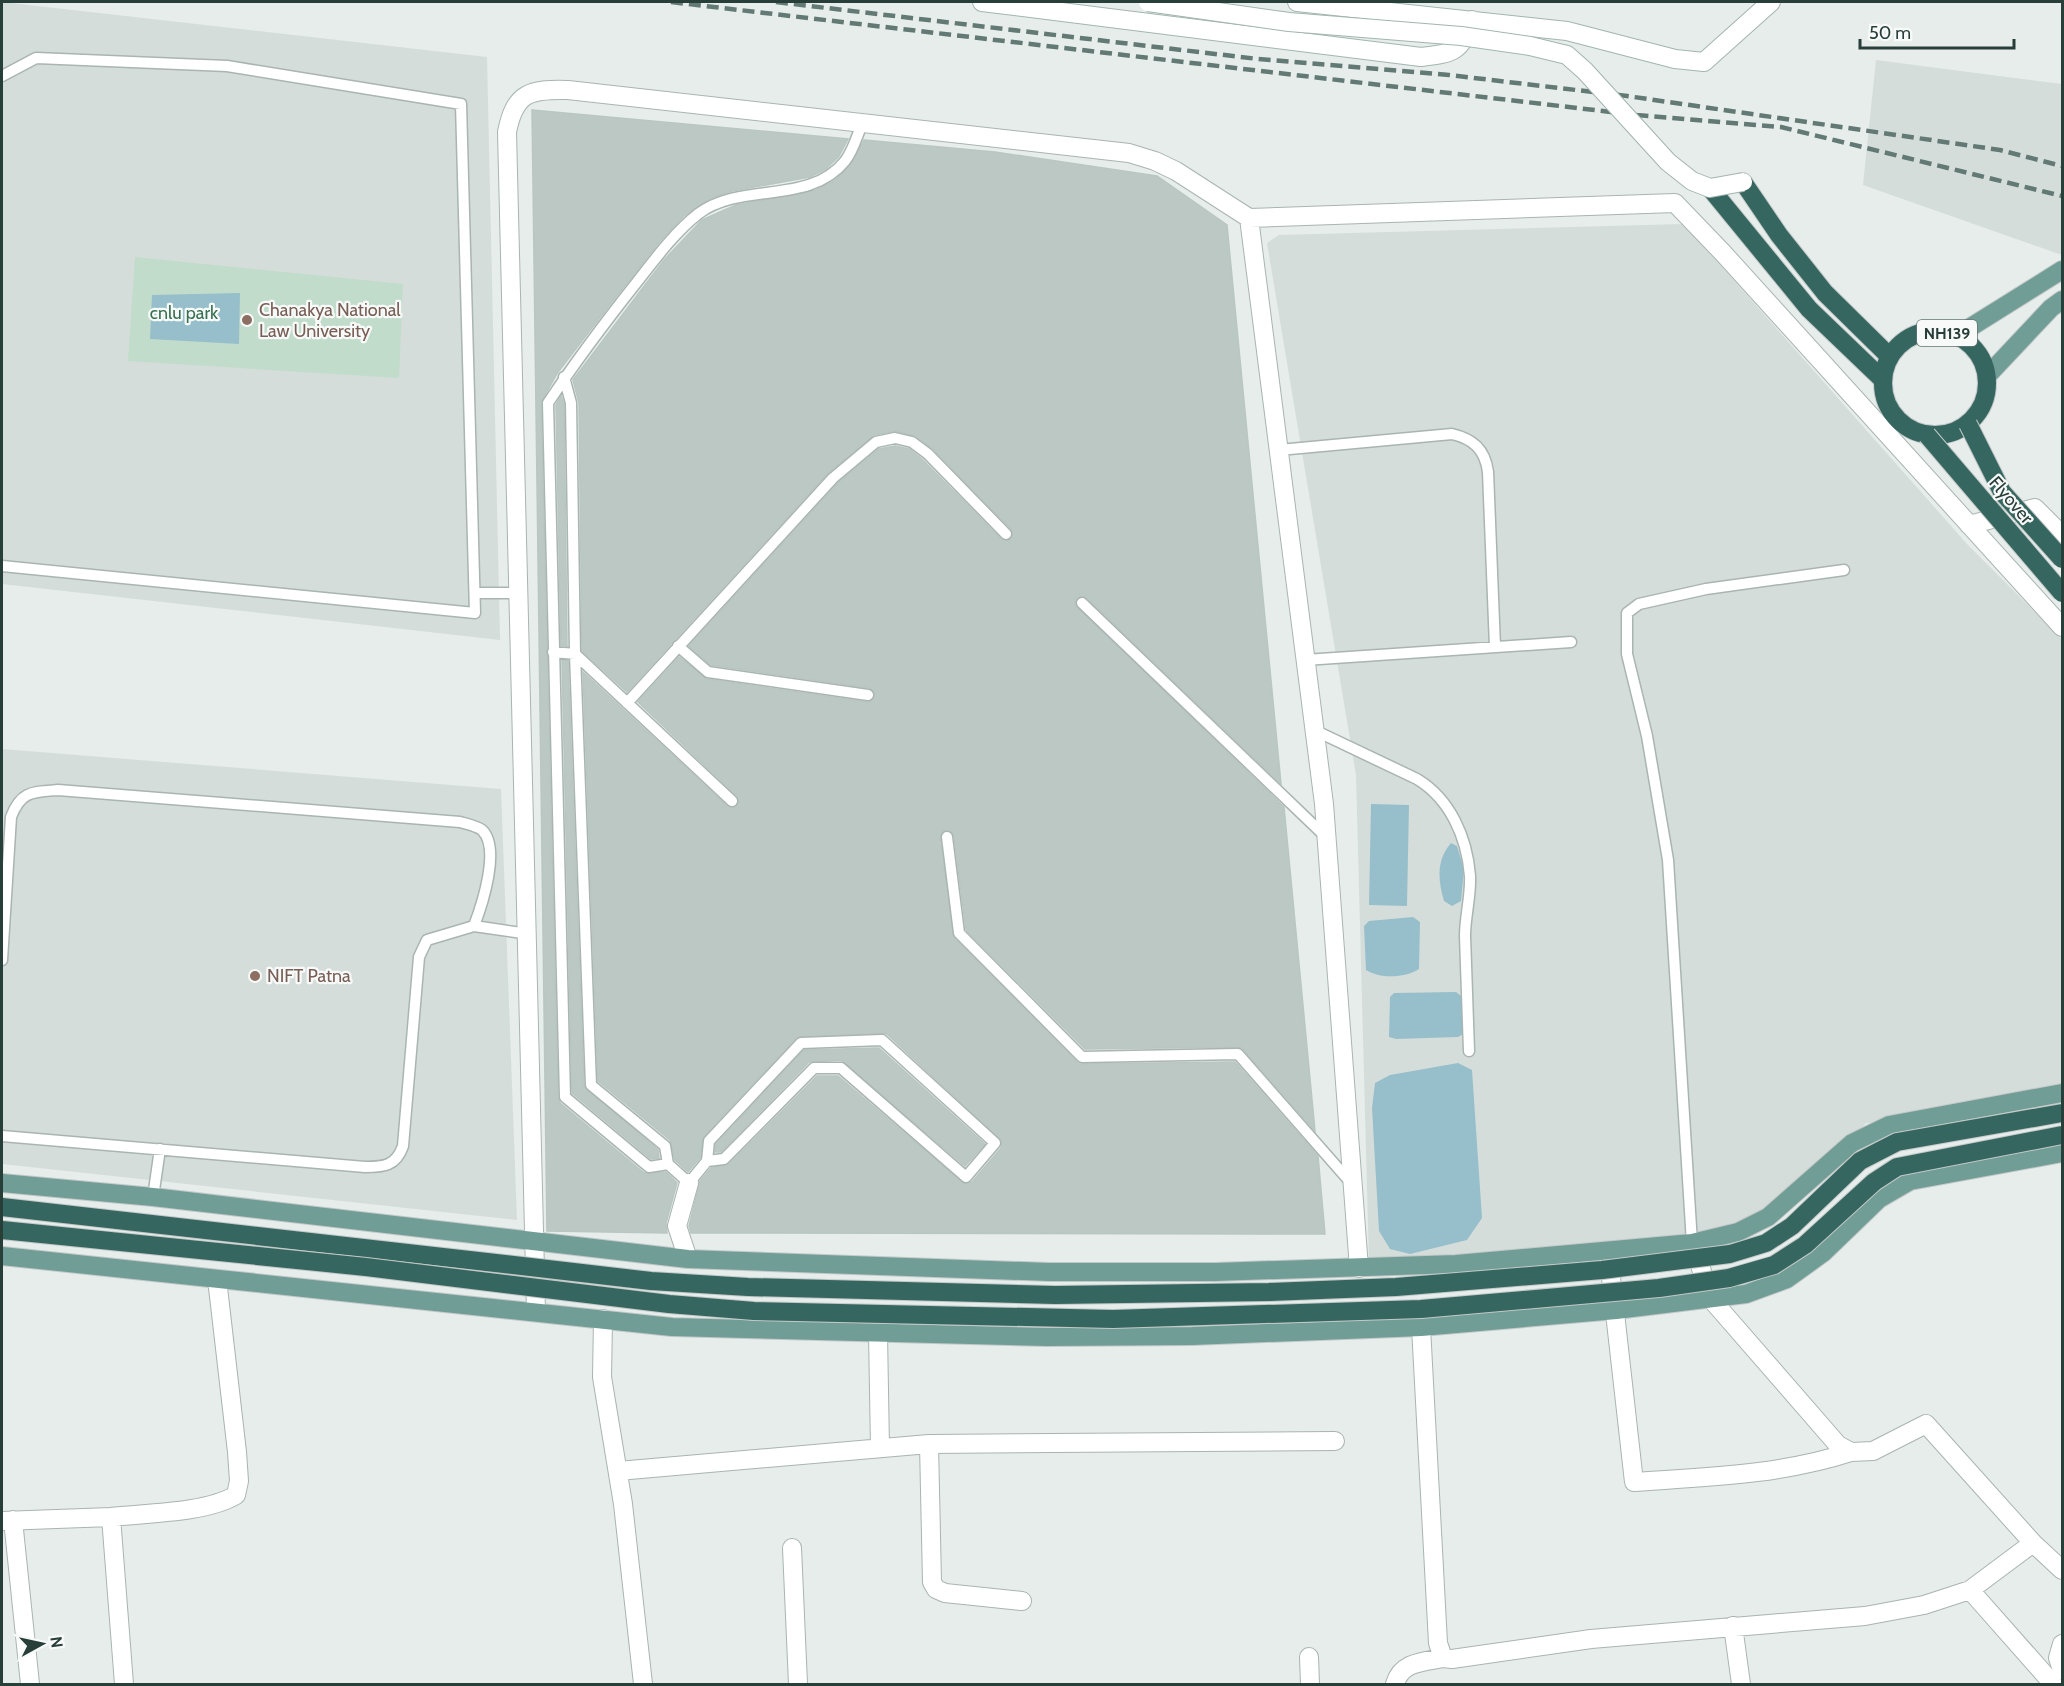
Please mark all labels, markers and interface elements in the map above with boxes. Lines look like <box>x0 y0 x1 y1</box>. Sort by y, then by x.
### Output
scale bar <box>1860 12 2014 50</box>
text: 50 m <box>1869 22 1911 44</box>
place label: Chanakya National Law University <box>259 299 401 342</box>
park label: cnlu park <box>150 302 219 324</box>
marker: Chanakya National Law University <box>240 313 254 327</box>
road number: NH139 <box>1917 320 1977 346</box>
street label: Flyover <box>1984 472 2038 528</box>
place label: NIFT Patna <box>267 965 351 987</box>
marker: NIFT Patna <box>248 969 262 983</box>
north arrow <box>12 1614 72 1674</box>
text: N <box>46 1635 67 1649</box>

